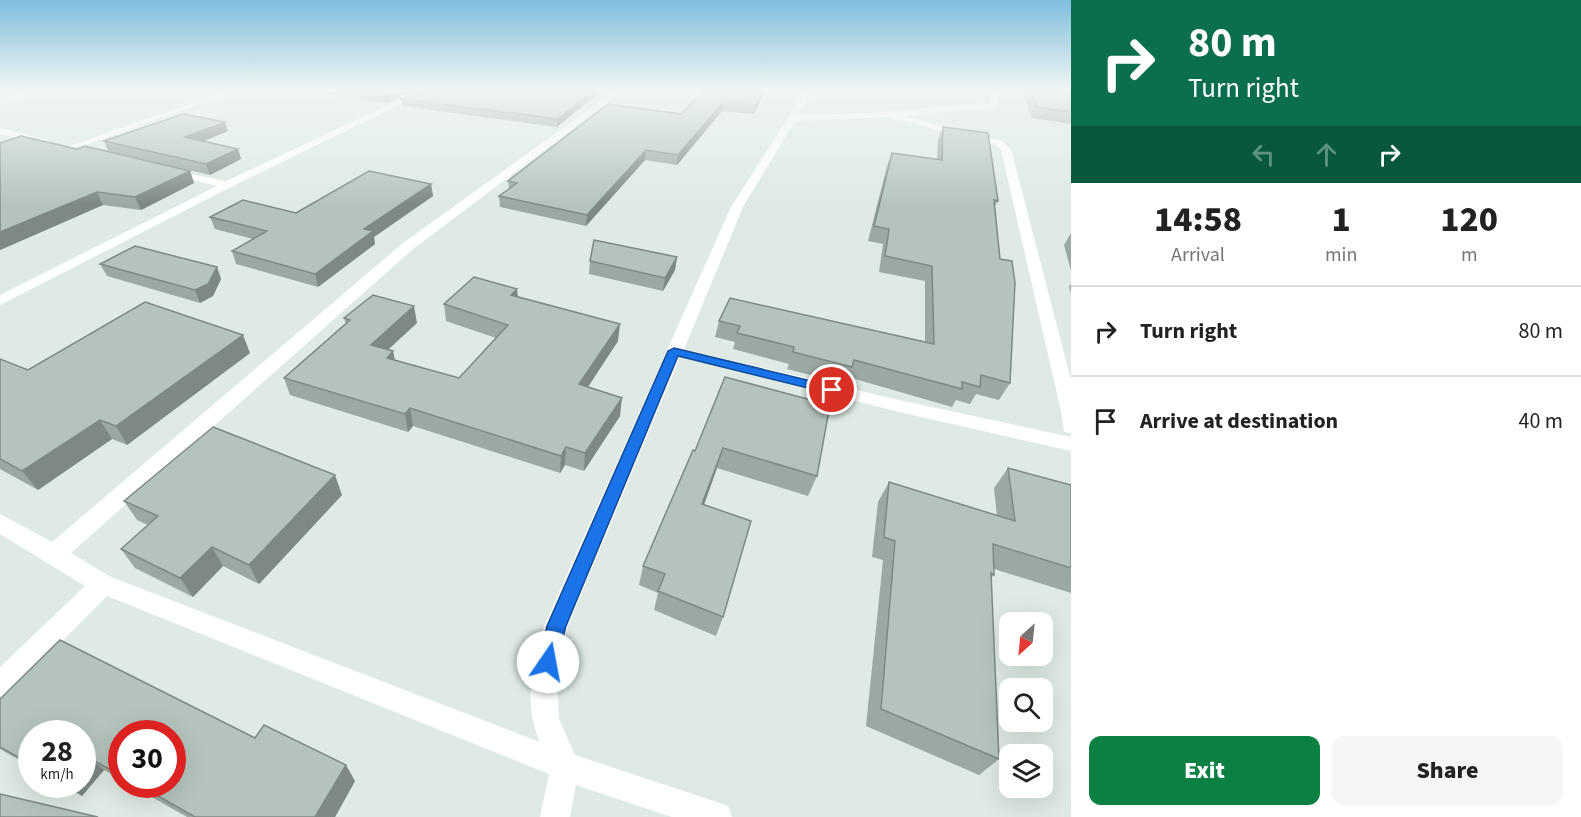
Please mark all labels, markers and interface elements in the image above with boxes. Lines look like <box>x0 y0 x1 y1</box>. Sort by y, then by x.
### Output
text: 80 m <box>1188 13 1277 73</box>
icon: right <box>1089 24 1167 102</box>
text: Turn right <box>1188 69 1299 108</box>
icon: left <box>1247 138 1280 171</box>
icon: ahead <box>1310 138 1343 171</box>
icon: right <box>1373 138 1406 171</box>
text: 14:58 <box>1154 194 1242 245</box>
text: 1 <box>1332 194 1351 245</box>
text: 120 <box>1440 194 1498 245</box>
text: Arrival <box>1171 241 1225 269</box>
text: min <box>1325 241 1357 269</box>
text: m <box>1461 241 1477 269</box>
icon: right <box>1089 315 1122 348</box>
text: Turn right <box>1140 315 1237 347</box>
text: 80 m <box>1518 315 1563 347</box>
pin <box>806 364 857 415</box>
icon: arrive <box>815 373 848 406</box>
icon: arrive <box>1089 405 1122 438</box>
text: Arrive at destination <box>1140 405 1338 437</box>
text: 40 m <box>1518 405 1563 437</box>
north arrow <box>999 612 1053 666</box>
map controls <box>999 612 1053 798</box>
position arrow <box>516 630 580 694</box>
button: search <box>999 678 1053 732</box>
speed limit sign: 30 <box>108 720 186 798</box>
text: 28 <box>41 730 73 773</box>
button: Exit <box>1089 736 1320 805</box>
button: Share <box>1332 736 1563 805</box>
button: layers <box>999 744 1053 798</box>
text: km/h <box>40 764 74 785</box>

